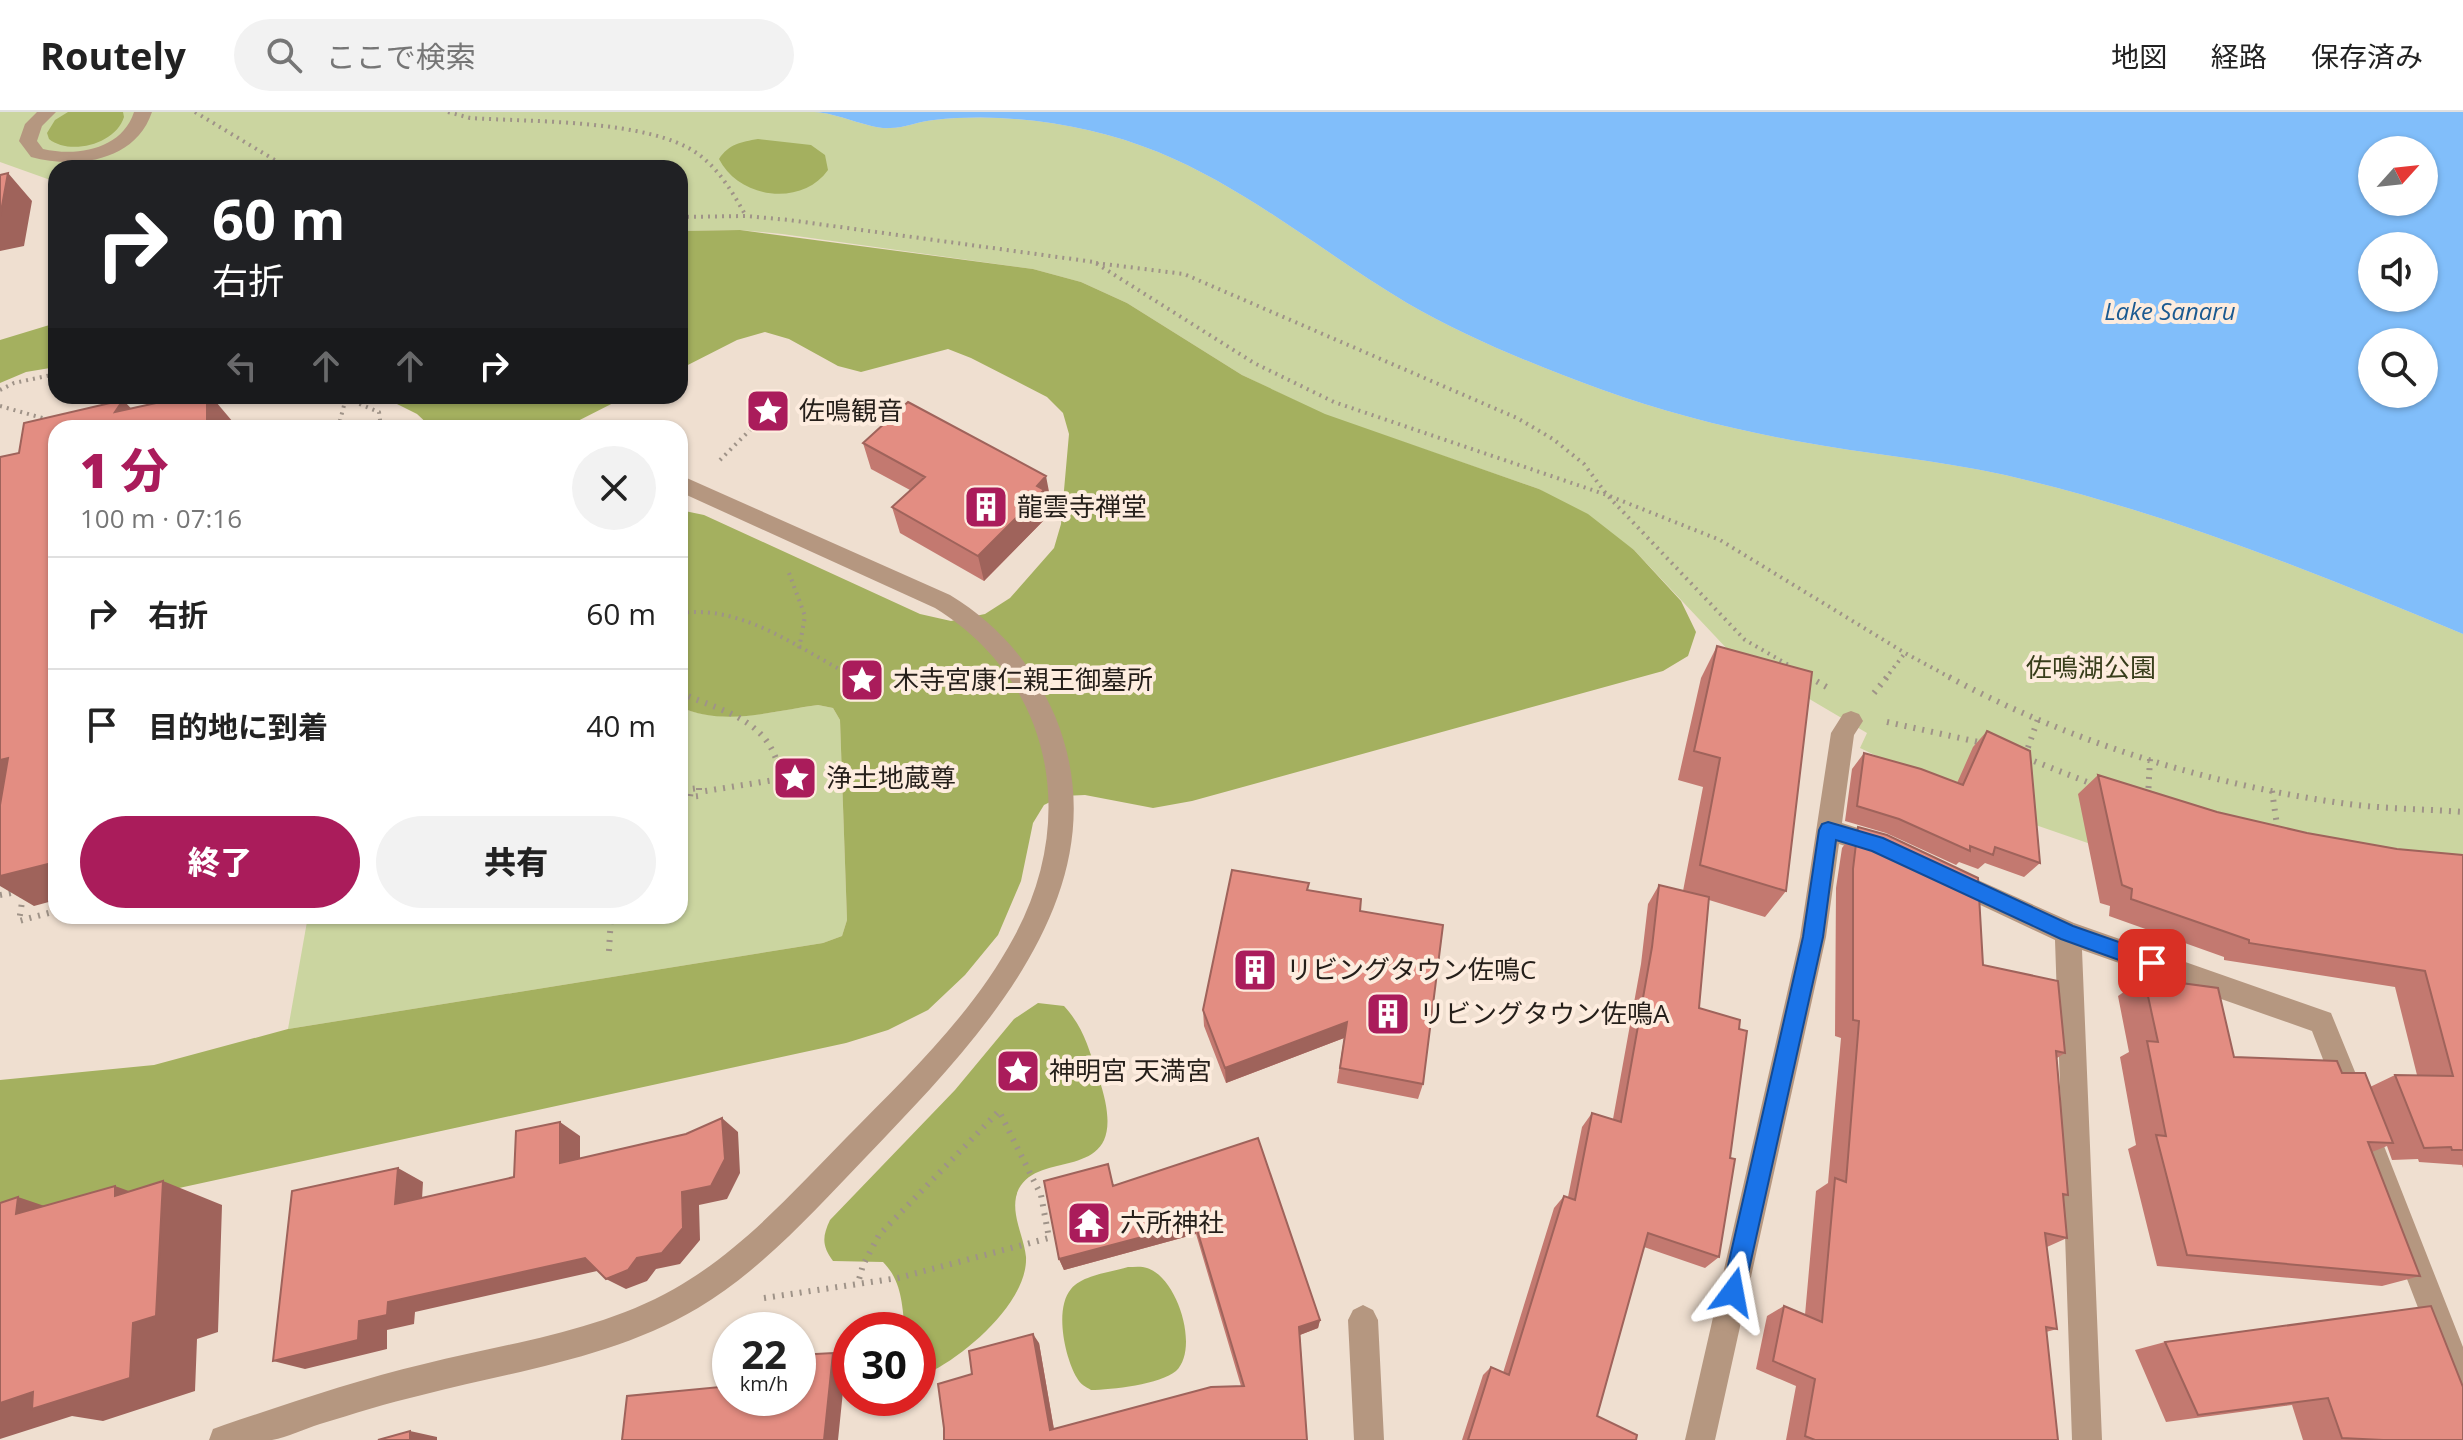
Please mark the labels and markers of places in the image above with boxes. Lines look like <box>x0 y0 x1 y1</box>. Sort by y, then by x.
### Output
place icon: 佐鳴観音 <box>744 387 792 435</box>
place label: 佐鳴観音 <box>799 392 903 428</box>
building icon: 龍雲寺禅堂 <box>962 483 1010 531</box>
place label: 龍雲寺禅堂 <box>1017 488 1147 524</box>
place icon: 木寺宮康仁親王御墓所 <box>838 656 886 704</box>
place label: 木寺宮康仁親王御墓所 <box>893 661 1153 697</box>
place icon: 浄土地蔵尊 <box>771 754 819 802</box>
place label: 浄土地蔵尊 <box>826 759 956 795</box>
pin <box>2118 929 2186 997</box>
building icon: リビングタウン佐鳴C <box>1231 946 1279 994</box>
place label: リビングタウン佐鳴C <box>1286 951 1536 987</box>
building icon: リビングタウン佐鳴A <box>1364 990 1412 1038</box>
place label: リビングタウン佐鳴A <box>1419 995 1670 1031</box>
place icon: 神明宮 天満宮 <box>994 1047 1042 1095</box>
place label: 神明宮 天満宮 <box>1049 1052 1212 1088</box>
temple icon: 六所神社 <box>1065 1199 1113 1247</box>
place label: 六所神社 <box>1120 1204 1224 1240</box>

